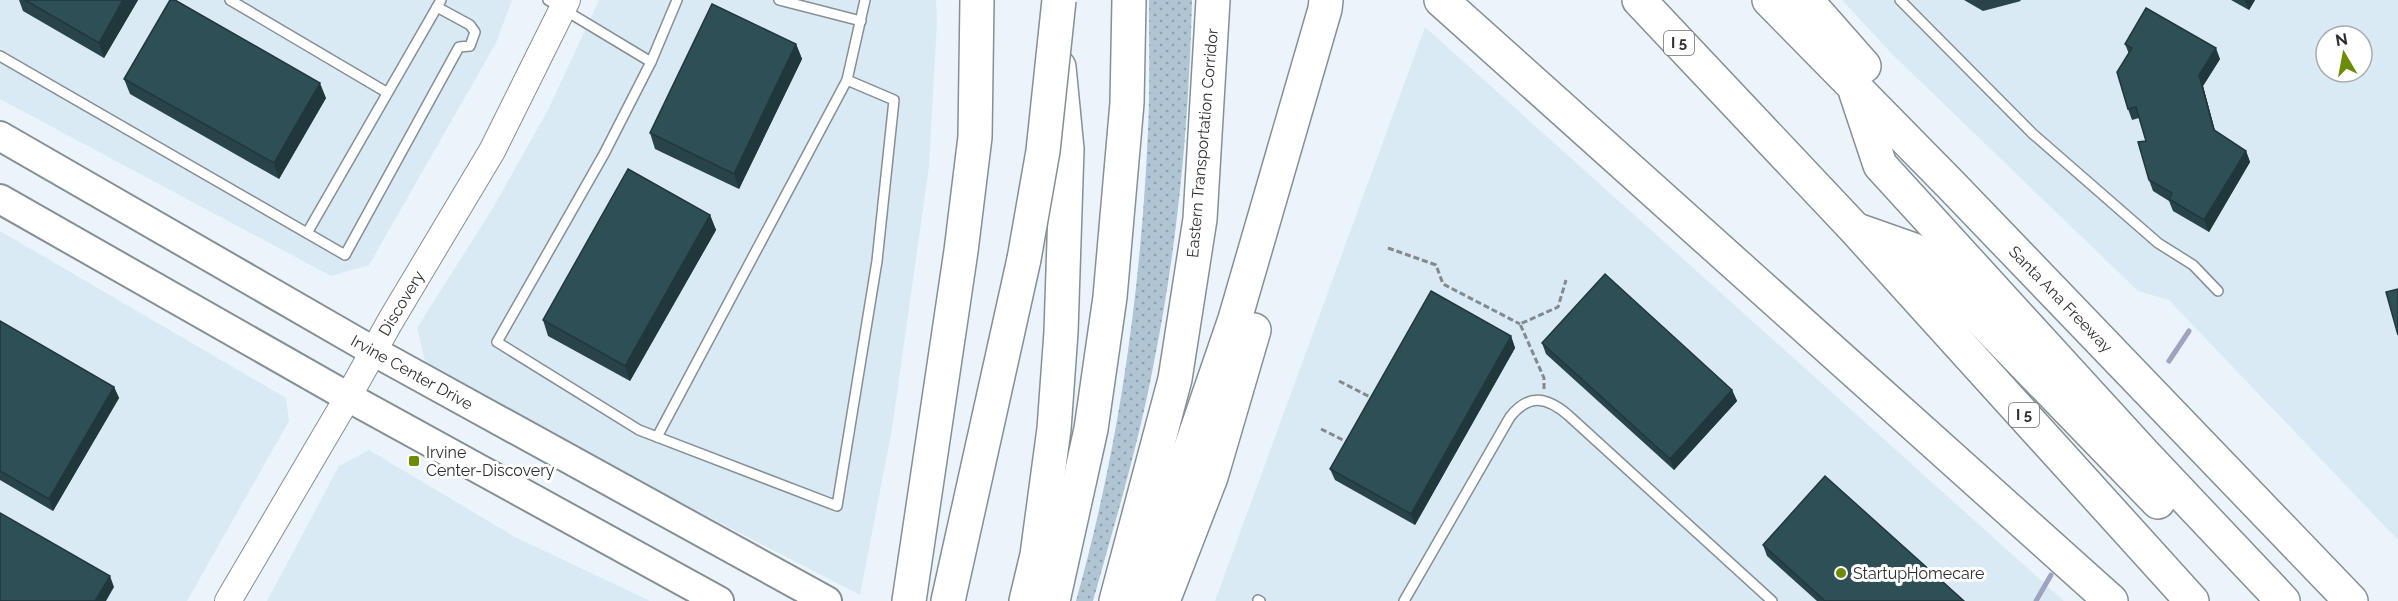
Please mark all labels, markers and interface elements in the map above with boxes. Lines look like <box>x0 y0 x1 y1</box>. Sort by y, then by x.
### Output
north arrow <box>2314 24 2374 84</box>
street label: Eastern Transportation Corridor <box>1183 27 1222 258</box>
text: N <box>2334 29 2349 50</box>
road number: I 5 <box>1664 31 1694 55</box>
street label: Santa Ana Freeway <box>2005 242 2117 357</box>
street label: Discovery <box>375 267 428 339</box>
street label: Irvine Center Drive <box>348 331 476 414</box>
road number: I 5 <box>2009 403 2039 427</box>
place label: Irvine Center-Discovery <box>426 443 555 480</box>
marker: Irvine Center-Discovery <box>407 454 421 468</box>
place label: StartupHomecare <box>1853 564 1984 583</box>
marker: StartupHomecare <box>1834 566 1848 580</box>

